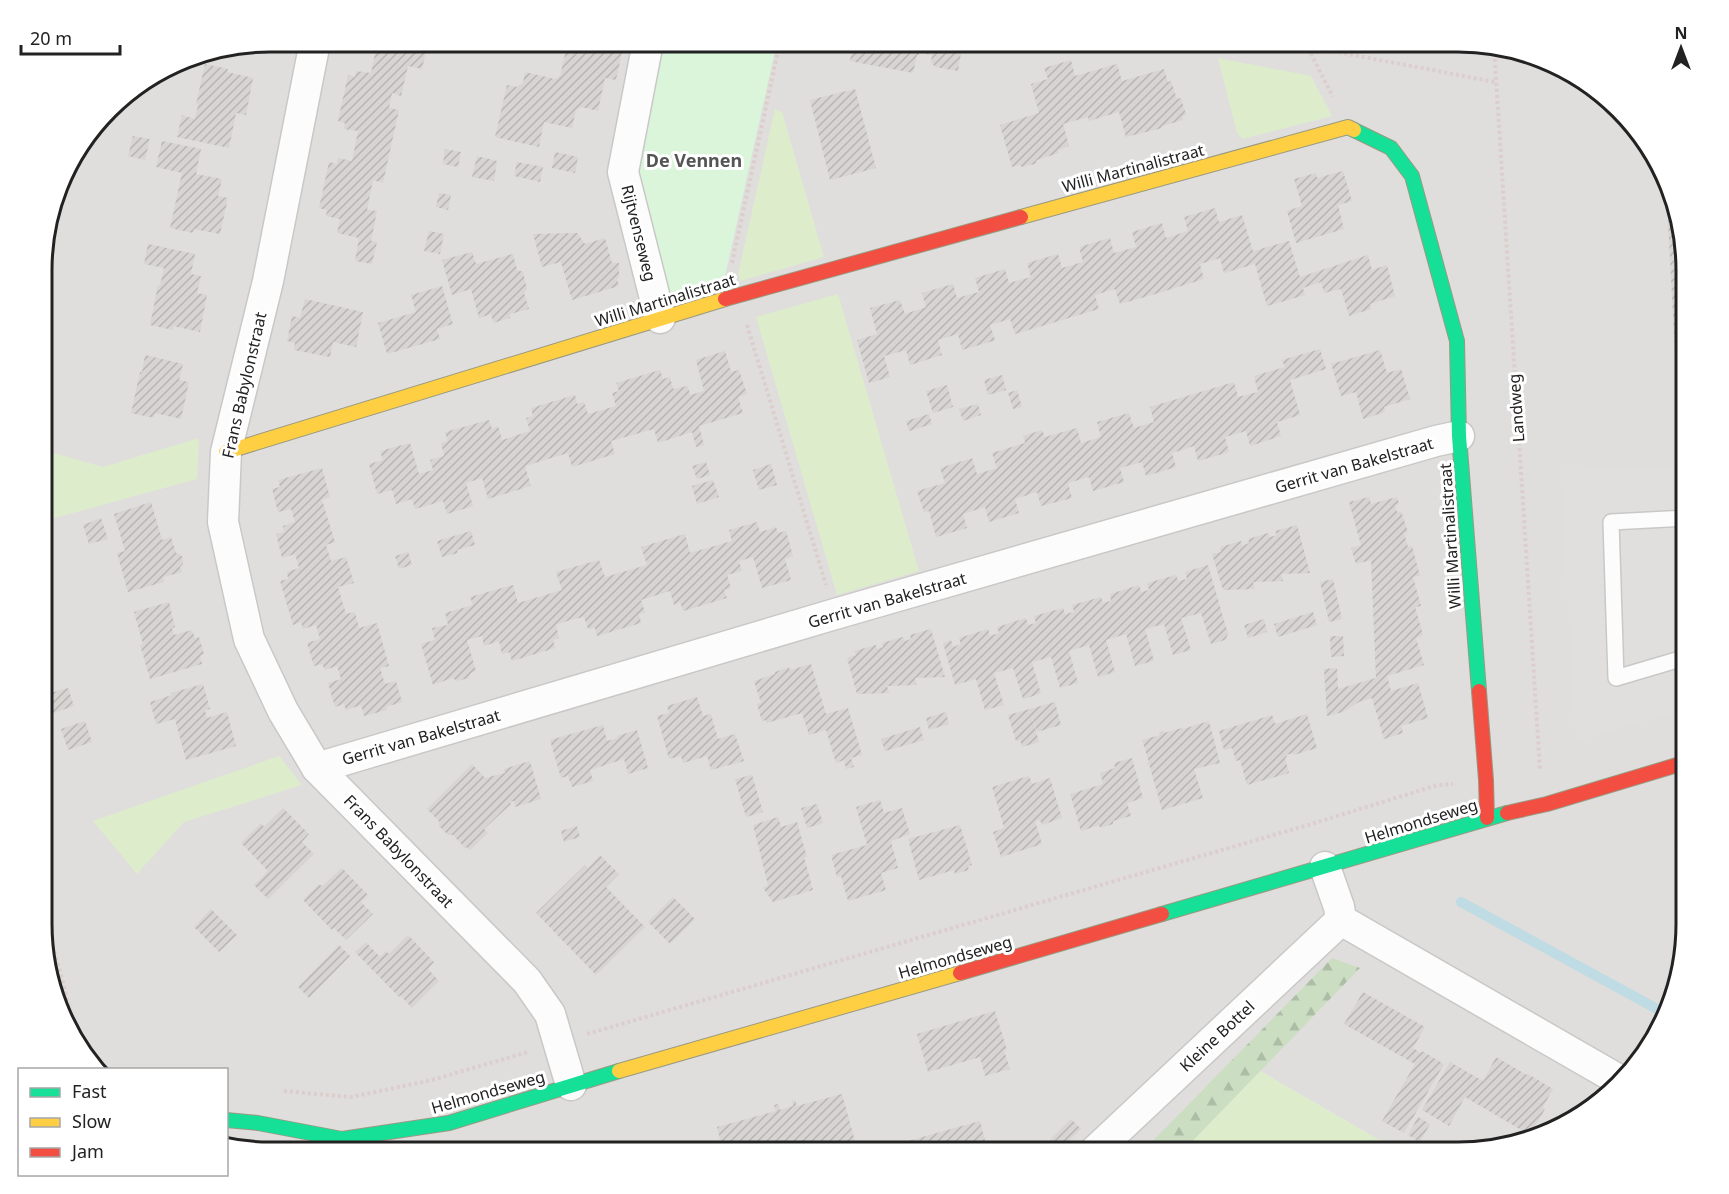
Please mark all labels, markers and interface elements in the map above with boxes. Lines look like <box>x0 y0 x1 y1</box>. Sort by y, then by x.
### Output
scale bar <box>21 18 120 56</box>
north arrow <box>1651 18 1711 78</box>
text: N <box>1674 22 1688 44</box>
text: 20 m <box>30 26 72 50</box>
street label: Willi Martinalistraat <box>1060 138 1207 198</box>
district label: De Vennen <box>646 148 742 172</box>
street label: Rijtvenseweg <box>616 182 662 284</box>
street label: Willi Martinalistraat <box>592 268 738 332</box>
street label: Frans Babylonstraat <box>216 309 272 460</box>
street label: Landweg <box>1503 373 1529 443</box>
street label: Gerrit van Bakelstraat <box>1272 432 1436 498</box>
street label: Willi Martinalistraat <box>1434 462 1466 610</box>
street label: Gerrit van Bakelstraat <box>805 567 969 633</box>
street label: Gerrit van Bakelstraat <box>339 704 503 770</box>
street label: Frans Babylonstraat <box>339 790 459 913</box>
street label: Helmondseweg <box>1362 793 1480 849</box>
street label: Helmondseweg <box>896 930 1014 984</box>
street label: Kleine Bottel <box>1175 996 1259 1076</box>
street label: Helmondseweg <box>429 1065 547 1119</box>
legend <box>18 1068 228 1176</box>
text: Fast <box>72 1079 107 1103</box>
text: Slow <box>72 1109 111 1133</box>
text: Jam <box>70 1139 104 1163</box>

